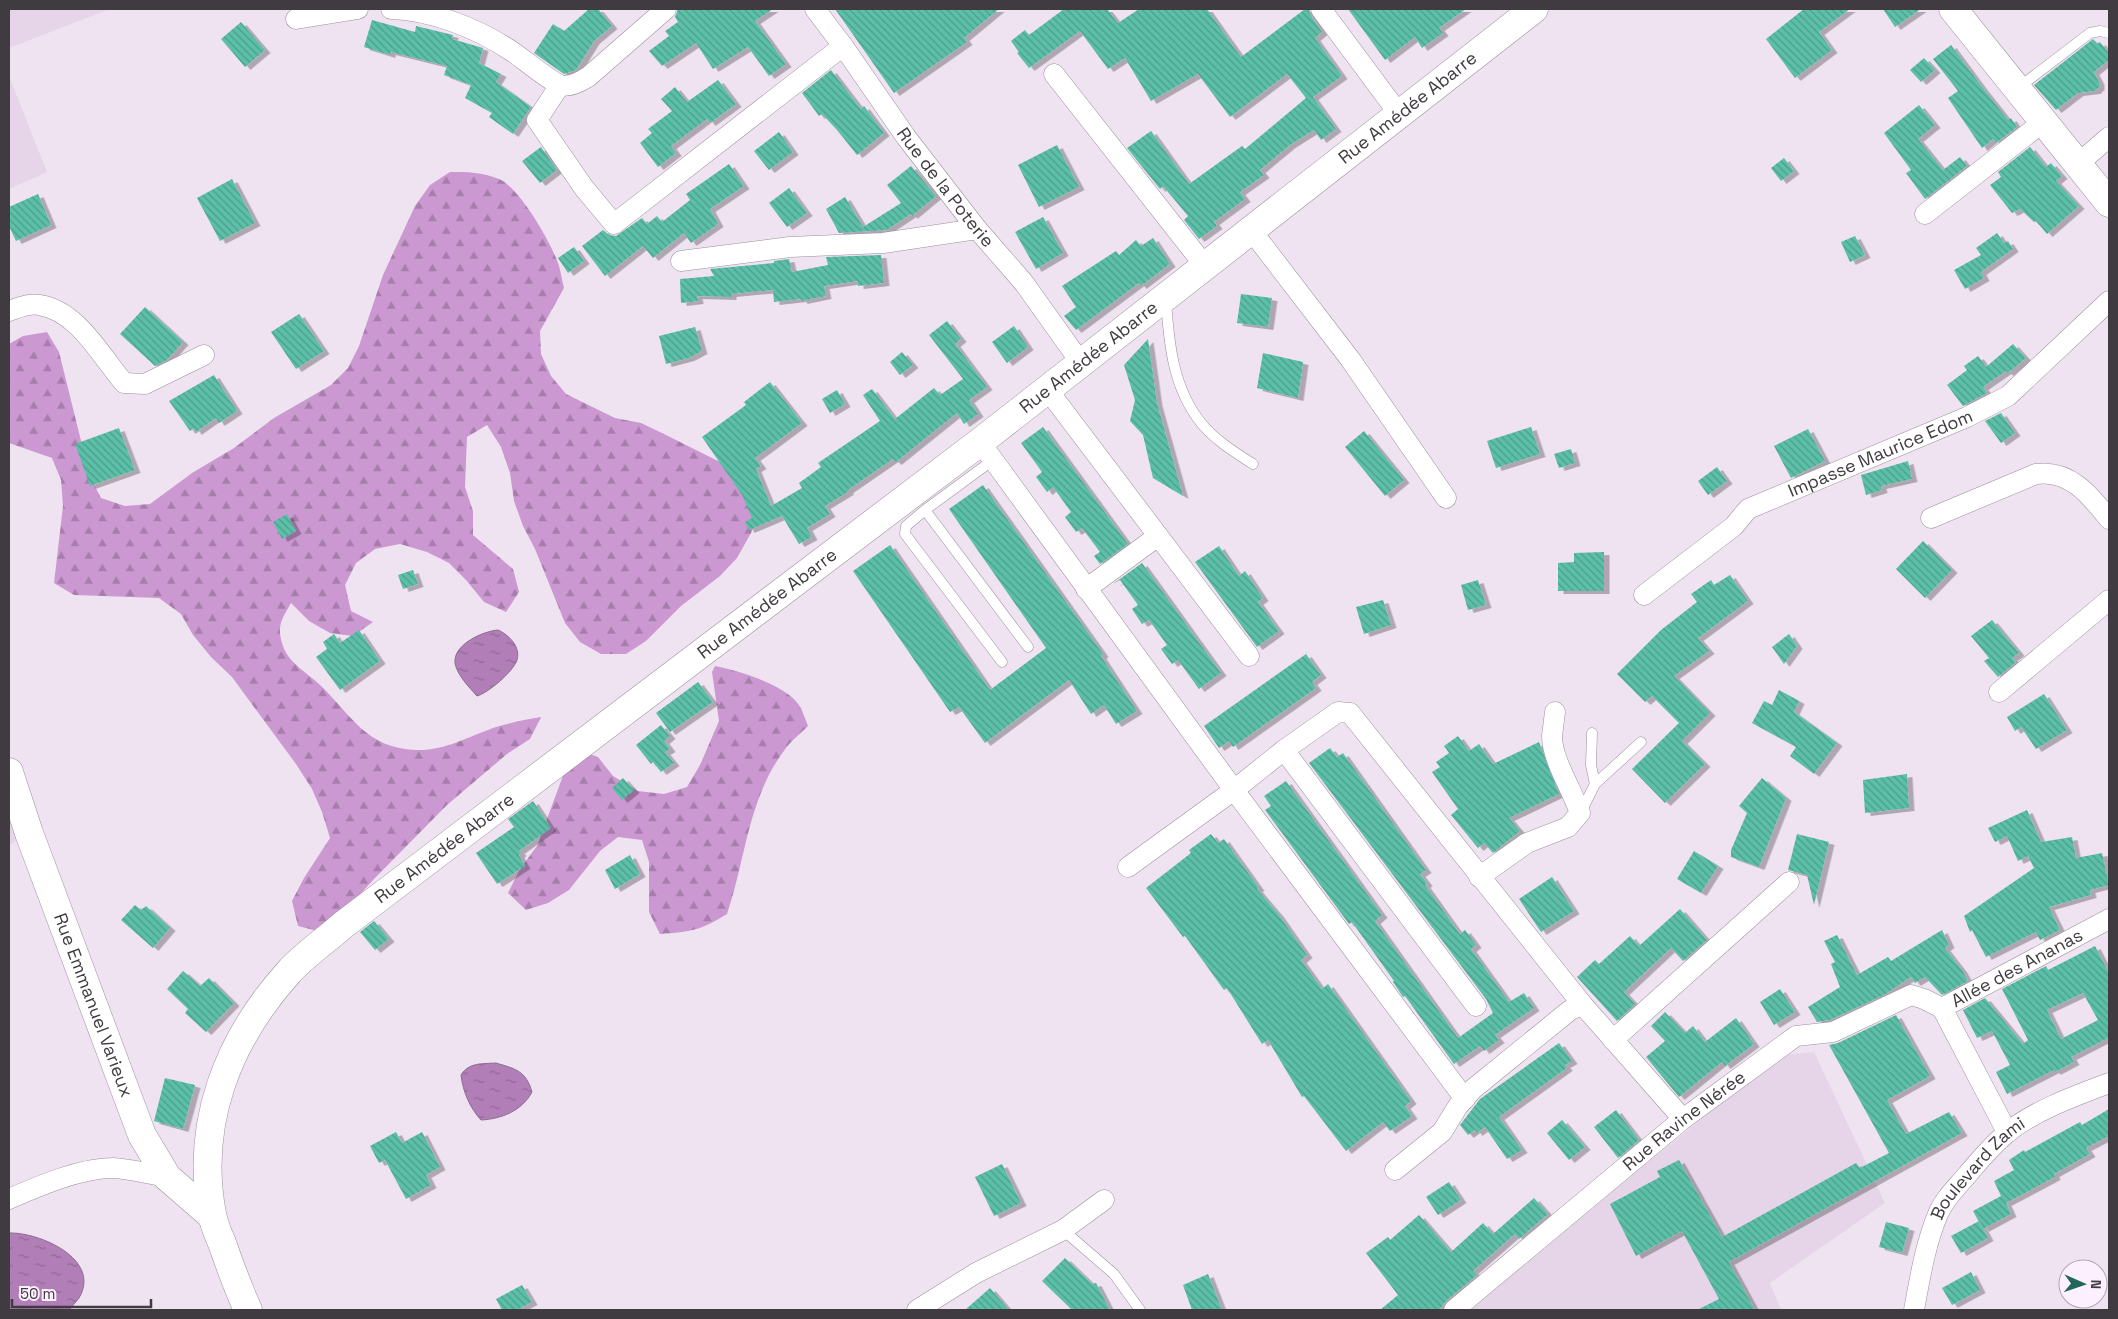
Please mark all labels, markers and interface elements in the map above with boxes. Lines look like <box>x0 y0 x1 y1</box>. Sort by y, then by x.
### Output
street label: Rue Amédée Abarre <box>1334 46 1481 169</box>
street label: Rue de la Poterie <box>892 123 1000 252</box>
street label: Rue Amédée Abarre <box>1014 296 1162 418</box>
street label: Impasse Maurice Edom <box>1784 404 1976 502</box>
street label: Rue Amédée Abarre <box>692 543 841 663</box>
street label: Rue Amédée Abarre <box>370 787 519 908</box>
street label: Rue Emmanuel Varieux <box>49 910 139 1100</box>
street label: Allée des Ananas <box>1947 923 2087 1012</box>
street label: Rue Ravine Nérée <box>1618 1065 1750 1176</box>
street label: Boulevard Zami <box>1925 1111 2029 1223</box>
north arrow <box>2058 1259 2108 1309</box>
scale bar <box>12 1276 151 1308</box>
text: N <box>2087 1279 2105 1289</box>
text: 50 m <box>20 1284 55 1303</box>

